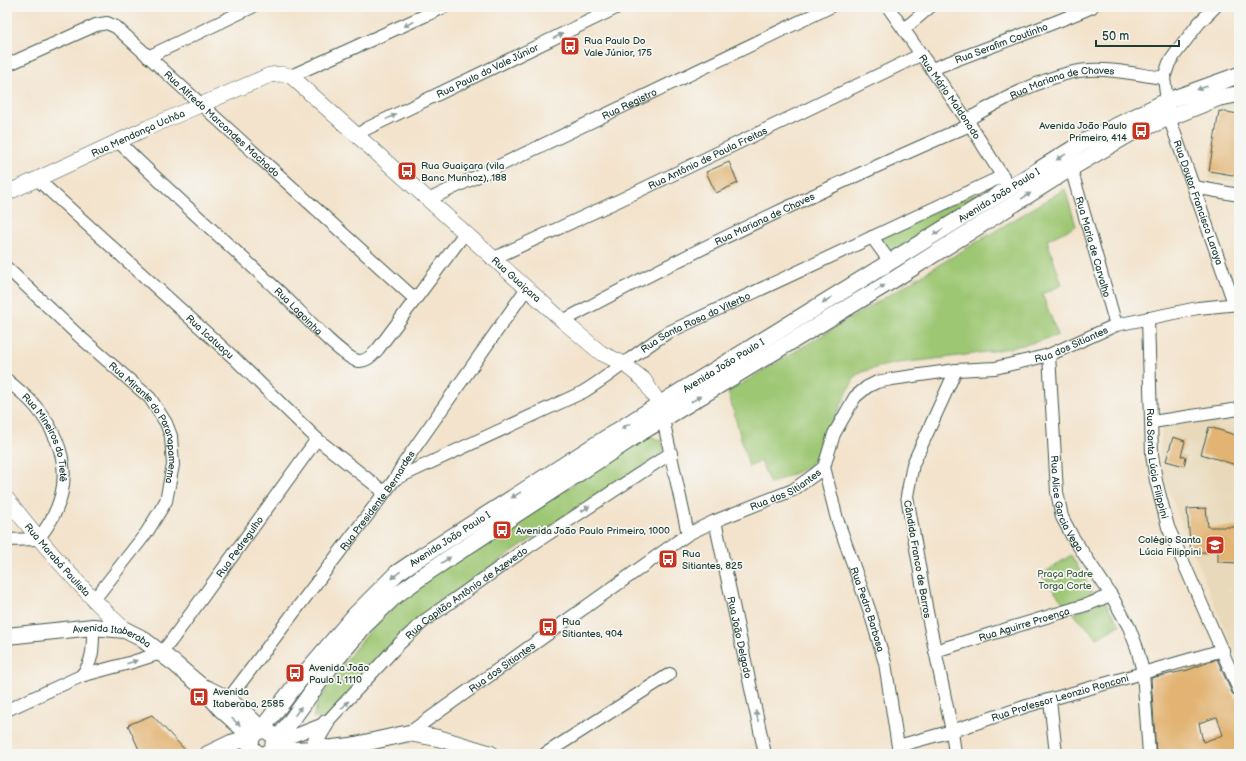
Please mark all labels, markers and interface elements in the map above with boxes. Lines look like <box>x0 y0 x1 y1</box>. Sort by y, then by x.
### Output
one-way arrow <box>403 21 414 27</box>
street label: Rua Serafim Coutinho <box>953 21 1050 67</box>
scale bar <box>1096 22 1179 48</box>
text: 50 m <box>1102 29 1129 44</box>
one-way arrow <box>553 33 564 39</box>
bus stop icon: Rua Paulo Do Vale Júnior, 175 <box>559 35 581 57</box>
place label: Rua Paulo Do Vale Júnior, 175 <box>584 35 652 59</box>
street label: Rua Paulo do Vale Júnior <box>435 41 541 101</box>
street label: Rua Mário Maldonado <box>916 52 983 142</box>
street label: Rua Mariana de Chaves <box>1008 65 1115 102</box>
street label: Rua Alfredo Marcondes Machado <box>161 69 282 180</box>
one-way arrow <box>1196 85 1208 91</box>
street label: Rua Registro <box>600 86 659 123</box>
street label: Rua Mendonça Uchôa <box>89 107 187 160</box>
one-way arrow <box>385 114 396 120</box>
place label: Avenida João Paulo Primeiro, 414 <box>1039 120 1127 144</box>
bus stop icon: Avenida João Paulo Primeiro, 414 <box>1130 120 1152 142</box>
street label: Rua Antônio de Paula Freitas <box>646 125 769 193</box>
street label: Rua Doutor Francisco Laraya <box>1170 139 1225 267</box>
one-way arrow <box>1055 153 1067 160</box>
bus stop icon: Rua Guaiçara (vila Banc Munhoz), 188 <box>396 160 418 182</box>
place label: Rua Guaiçara (vila Banc Munhoz), 188 <box>421 160 507 184</box>
street label: Avenida João Paulo I <box>956 166 1042 225</box>
street label: Rua Mariana de Chaves <box>713 190 817 248</box>
one-way arrow <box>1020 193 1032 200</box>
street label: Rua Maria de Carvalho <box>1072 195 1113 299</box>
one-way arrow <box>932 229 944 236</box>
street label: Rua Guaiçara <box>489 255 543 305</box>
one-way arrow <box>874 284 886 291</box>
street label: Rua Lagoinha <box>272 285 325 338</box>
street label: Rua Santa Rosa do Viterbo <box>639 290 753 356</box>
one-way arrow <box>821 297 833 304</box>
street label: Rua Icatuaçu <box>183 312 236 362</box>
street label: Rua dos Sitiantes <box>1033 324 1110 365</box>
street label: Avenida João Paulo I <box>681 336 767 396</box>
street label: Rua Mirante do Paranapamema <box>106 360 178 485</box>
street label: Rua Mineiros do Tietê <box>19 391 69 482</box>
one-way arrow <box>690 395 702 402</box>
street label: Rua Santa Lúcia Filippini <box>1144 408 1171 520</box>
one-way arrow <box>620 422 631 429</box>
street label: Rua Presidente Bernardes <box>338 449 418 553</box>
street label: Rua Alice Garcia Vega <box>1048 455 1086 555</box>
street label: Rua dos Sitiantes <box>748 467 824 513</box>
one-way arrow <box>510 492 522 499</box>
street label: Cândida Franco de Barros <box>901 499 933 619</box>
one-way arrow <box>580 505 590 513</box>
street label: Avenida João Paulo I <box>407 509 493 570</box>
street label: Rua Pedregulho <box>214 514 267 580</box>
bus stop icon: Avenida João Paulo Primeiro, 1000 <box>491 519 513 541</box>
street label: Rua Marabá Paulista <box>22 521 93 599</box>
place label: Avenida João Paulo Primeiro, 1000 <box>516 525 670 537</box>
place label: Colégio Santa Lúcia Filippini <box>1138 534 1201 558</box>
school or university icon: Colégio Santa Lúcia Filippini <box>1204 534 1226 556</box>
street label: Rua Capitão Antônio de Azevedo <box>403 544 530 642</box>
bus stop icon: Rua Sitiantes, 825 <box>657 548 679 570</box>
place label: Rua Sitiantes, 825 <box>682 548 743 572</box>
one-way arrow <box>441 556 451 564</box>
street label: Rua Pedro Barbosa <box>847 566 886 654</box>
park label: Praça Padre Torga Corte <box>1037 568 1093 592</box>
one-way arrow <box>391 571 401 579</box>
street label: Rua João Delgado <box>724 595 754 680</box>
street label: Rua Aguirre Proença <box>977 605 1071 644</box>
bus stop icon: Rua Sitiantes, 904 <box>537 616 559 638</box>
place label: Rua Sitiantes, 904 <box>562 616 623 640</box>
street label: Avenida Itaberaba <box>72 622 154 651</box>
street label: Rua dos Sitiantes <box>467 640 538 695</box>
one-way arrow <box>126 659 138 665</box>
bus stop icon: Avenida João Paulo I, 1110 <box>284 662 306 684</box>
place label: Avenida João Paulo I, 1110 <box>309 662 369 686</box>
street label: Rua Professor Leonzio Ronconi <box>990 672 1130 724</box>
bus stop icon: Avenida Itaberaba, 2585 <box>188 686 210 708</box>
place label: Avenida Itaberaba, 2585 <box>213 686 284 710</box>
one-way arrow <box>340 700 349 710</box>
one-way arrow <box>294 706 302 717</box>
one-way arrow <box>753 710 759 722</box>
one-way arrow <box>231 717 240 726</box>

